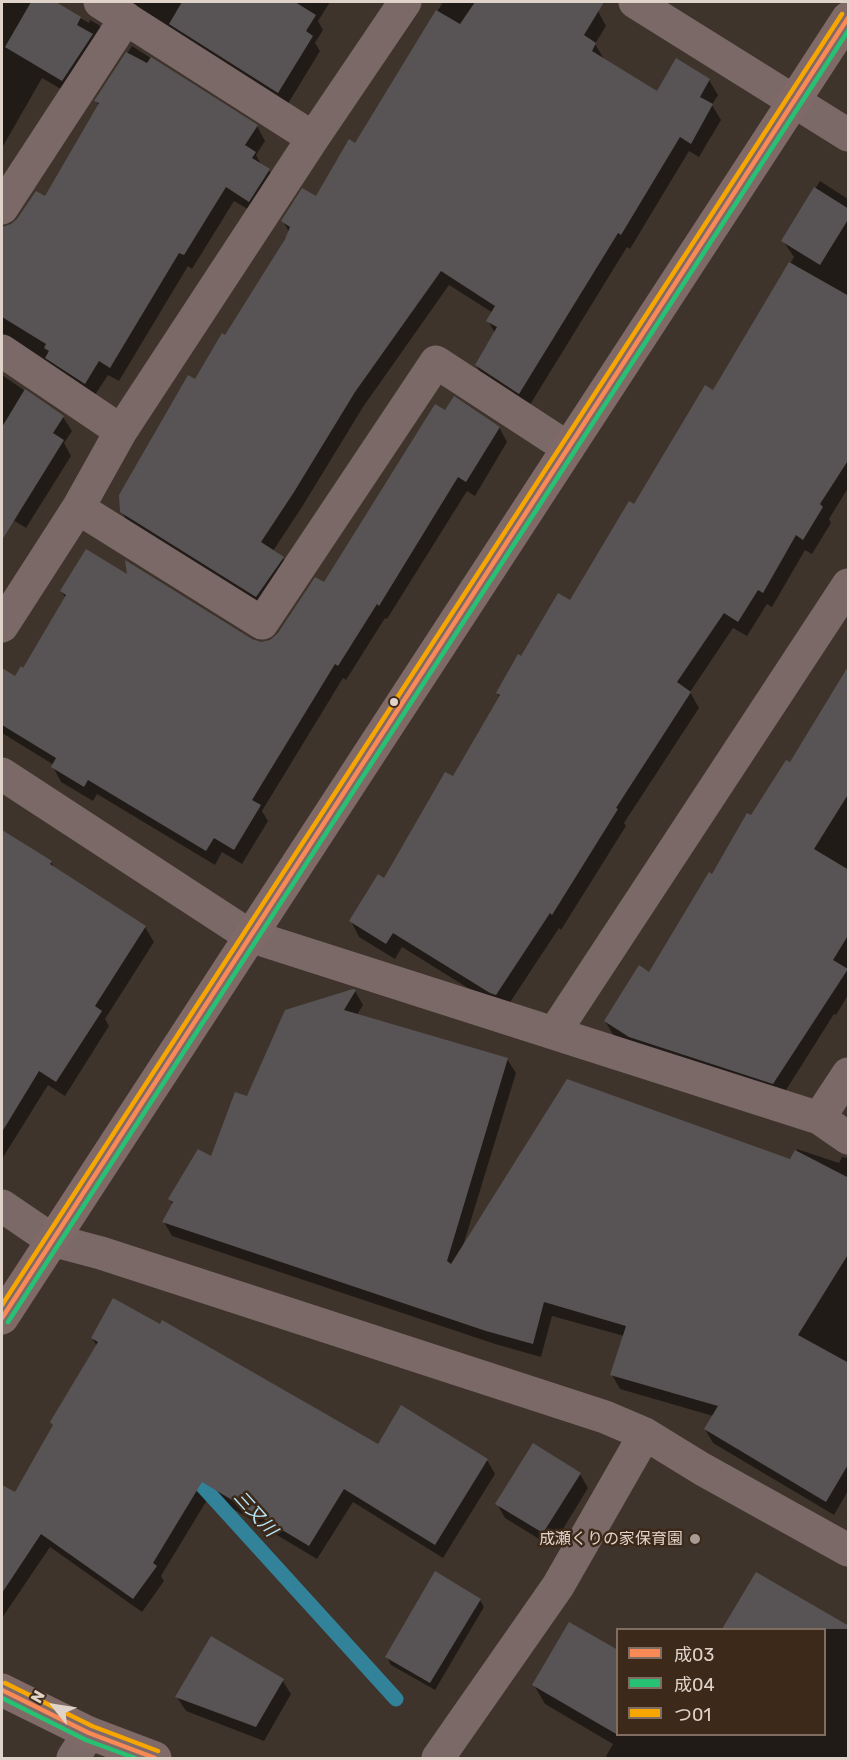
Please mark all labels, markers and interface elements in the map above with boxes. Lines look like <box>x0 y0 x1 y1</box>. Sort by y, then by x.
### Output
unlabelled marker <box>388 696 400 708</box>
water label: 三又川 <box>229 1487 281 1541</box>
place label: 成瀬くりの家保育園 <box>539 1529 683 1549</box>
marker: 成瀬くりの家保育園 <box>688 1532 702 1546</box>
legend <box>616 1628 826 1736</box>
text: 成03 <box>674 1644 714 1666</box>
text: 成04 <box>674 1674 715 1696</box>
north arrow <box>24 1676 84 1736</box>
text: N <box>27 1687 49 1706</box>
text: つ01 <box>674 1704 711 1726</box>

